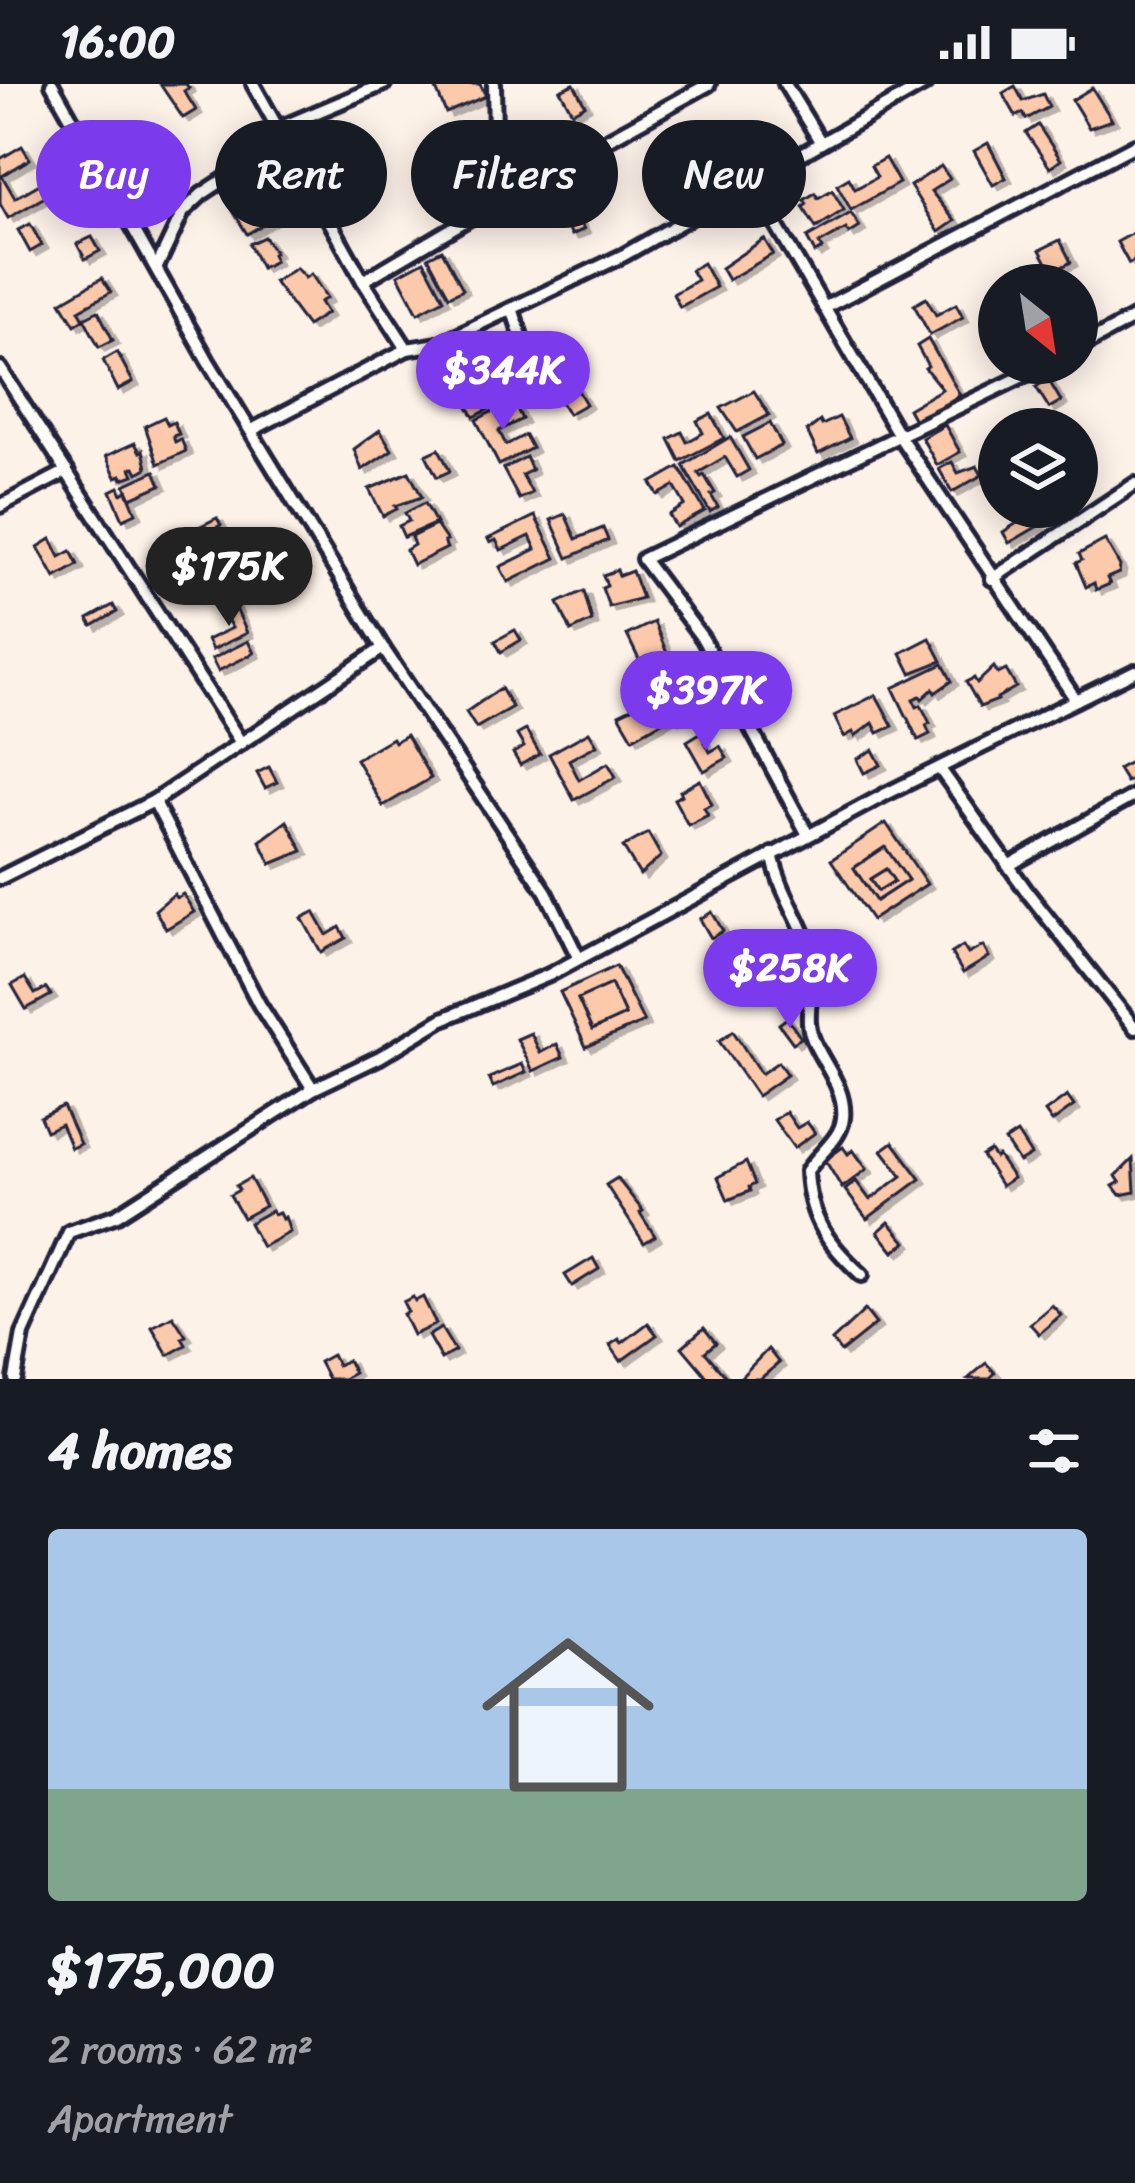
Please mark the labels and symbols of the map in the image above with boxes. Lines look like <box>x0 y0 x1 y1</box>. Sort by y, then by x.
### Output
north arrow <box>978 264 1098 384</box>
pin: $344K <box>419 331 587 433</box>
pin: $175K <box>145 527 313 629</box>
pin: $397K <box>622 651 790 753</box>
pin: $258K <box>706 929 874 1031</box>

